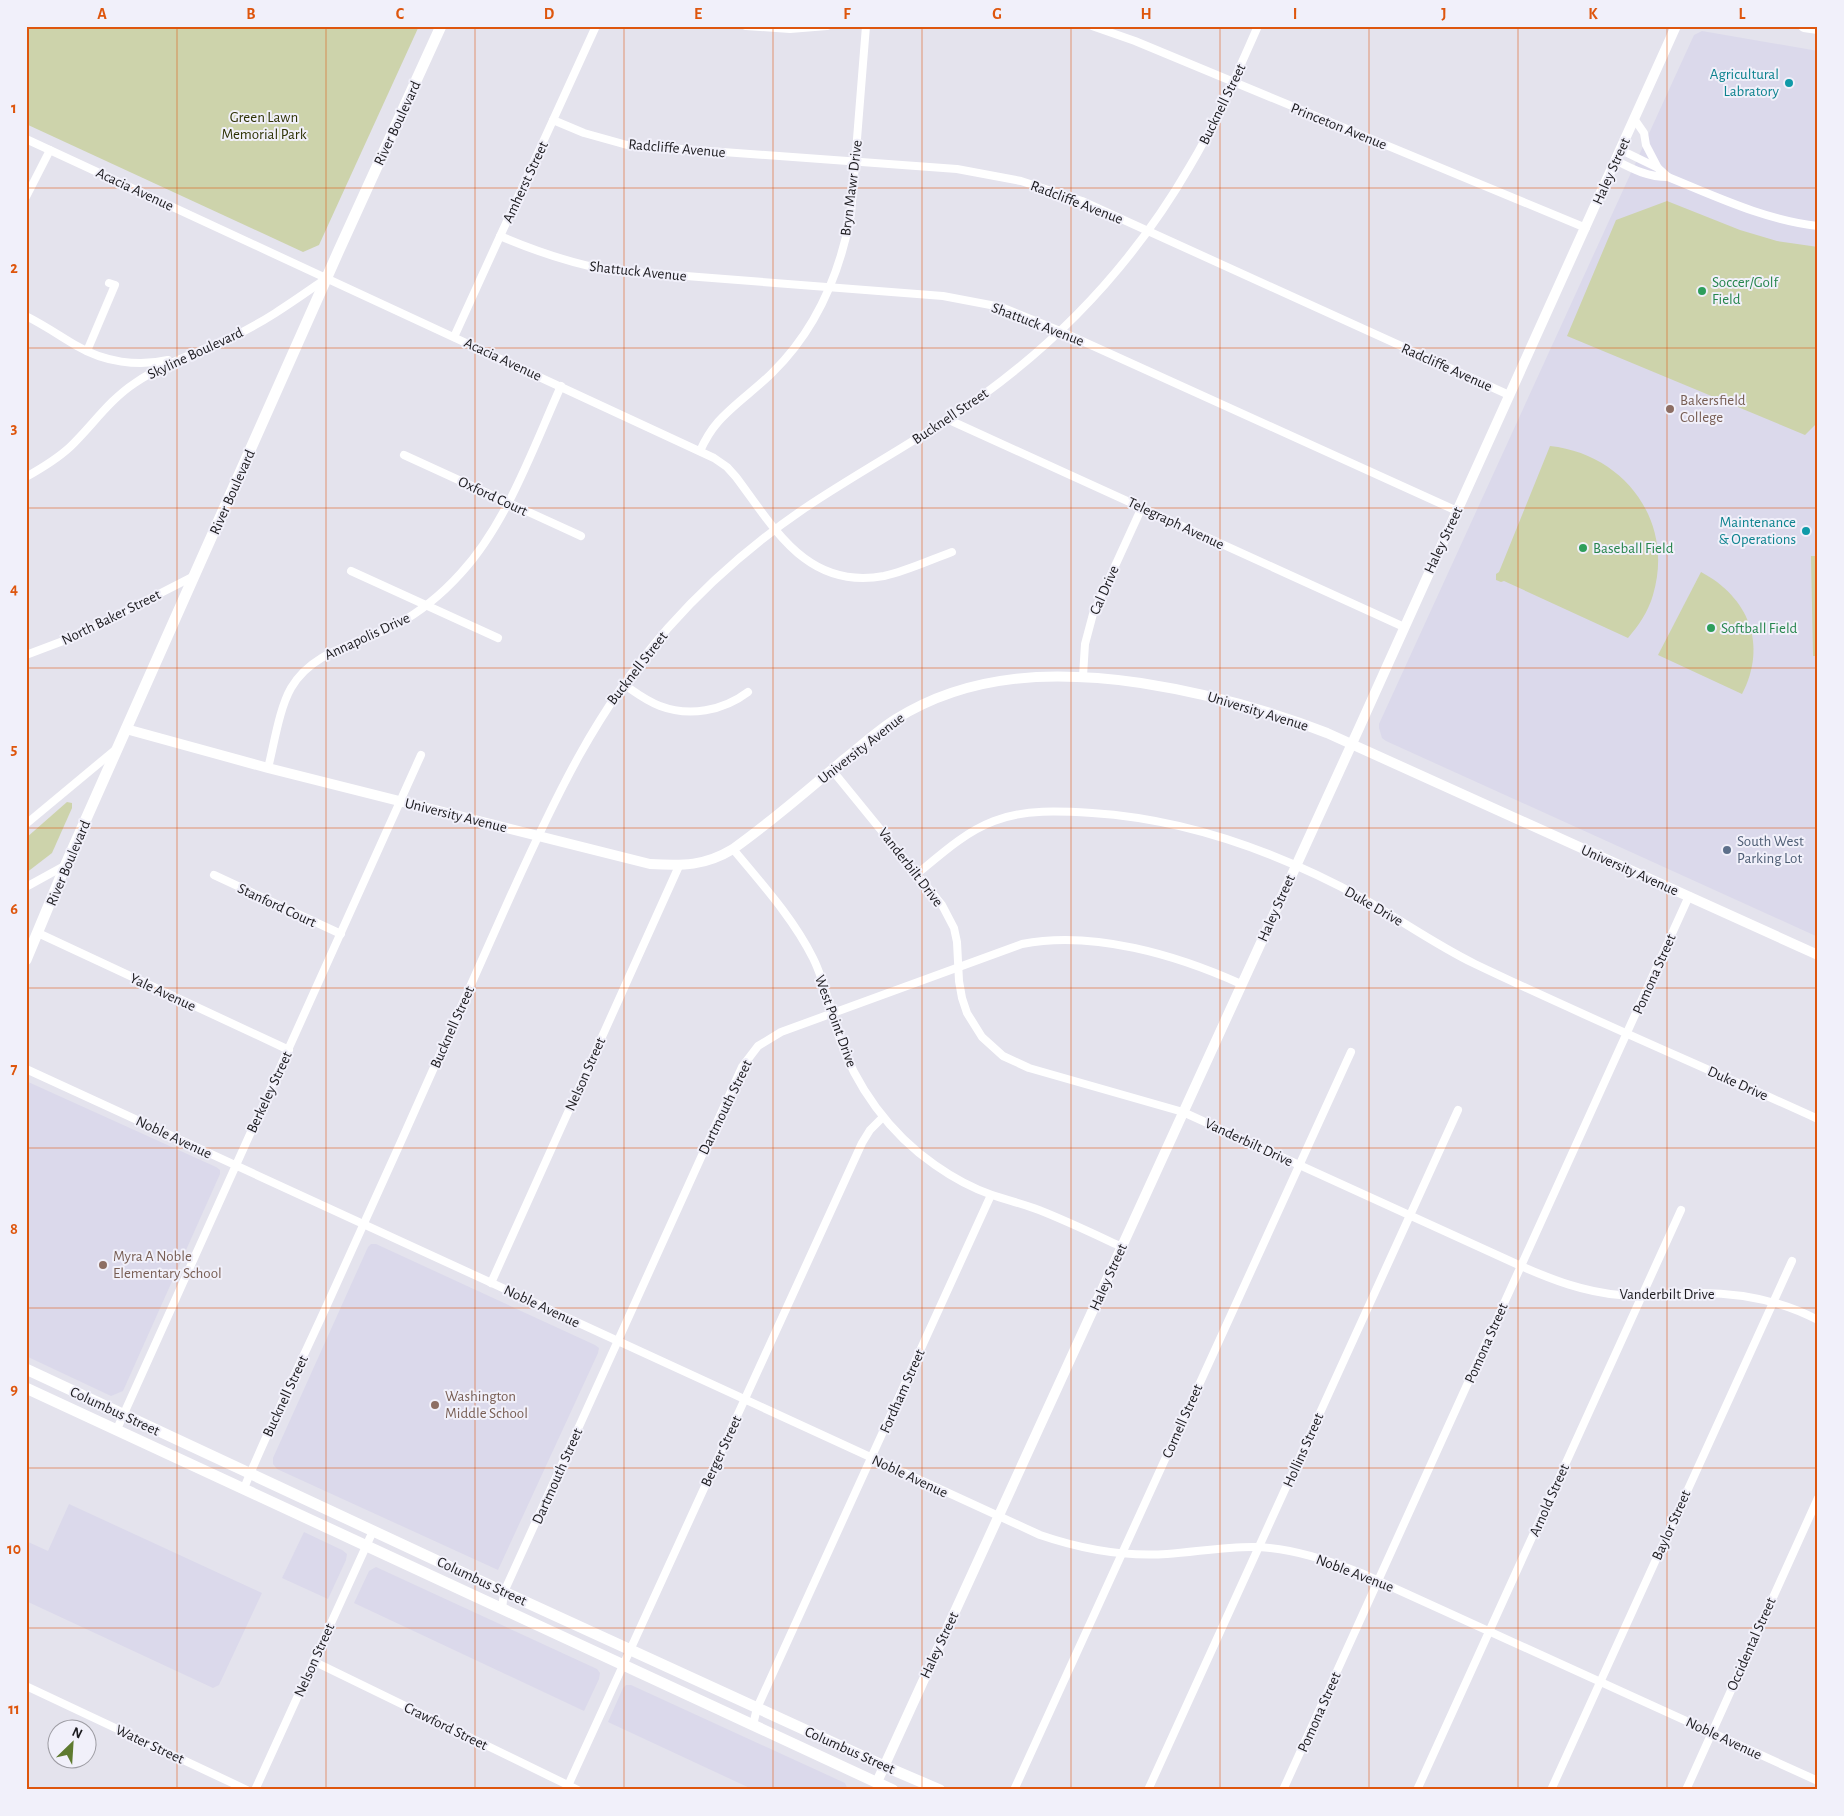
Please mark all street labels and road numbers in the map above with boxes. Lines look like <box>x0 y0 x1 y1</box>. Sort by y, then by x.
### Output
street label: Bucknell Street <box>1196 61 1249 147</box>
street label: River Boulevard <box>371 78 424 168</box>
street label: Princeton Avenue <box>1289 100 1389 153</box>
street label: Haley Street <box>1590 135 1633 207</box>
street label: Radcliffe Avenue <box>628 137 726 160</box>
street label: Amherst Street <box>500 139 551 225</box>
street label: Bryn Mawr Drive <box>838 139 865 237</box>
street label: Acacia Avenue <box>94 165 176 214</box>
street label: Radcliffe Avenue <box>1029 178 1125 227</box>
street label: Shattuck Avenue <box>589 259 687 284</box>
street label: Shattuck Avenue <box>990 300 1086 349</box>
street label: Skyline Boulevard <box>145 325 246 382</box>
street label: Acacia Avenue <box>462 335 544 384</box>
street label: Radcliffe Avenue <box>1399 341 1495 394</box>
street label: Bucknell Street <box>910 385 991 447</box>
street label: River Boulevard <box>207 447 258 537</box>
street label: Oxford Court <box>456 474 530 519</box>
street label: Telegraph Avenue <box>1125 495 1226 552</box>
street label: Haley Street <box>1422 504 1465 576</box>
street label: Cal Drive <box>1087 563 1122 617</box>
street label: North Baker Street <box>59 587 163 648</box>
street label: Annapolis Drive <box>322 610 412 663</box>
street label: Bucknell Street <box>604 629 671 708</box>
street label: University Avenue <box>1205 689 1310 734</box>
street label: University Avenue <box>815 710 907 787</box>
street label: University Avenue <box>403 796 509 835</box>
street label: River Boulevard <box>44 818 93 908</box>
street label: Vanderbilt Drive <box>875 825 946 910</box>
street label: University Avenue <box>1579 842 1681 899</box>
street label: Haley Street <box>1255 872 1298 944</box>
street label: Stanford Court <box>235 881 319 930</box>
street label: Duke Drive <box>1342 884 1406 929</box>
street label: Pomona Street <box>1630 932 1679 1017</box>
street label: Yale Avenue <box>128 971 198 1014</box>
street label: West Point Drive <box>812 973 859 1069</box>
street label: Bucknell Street <box>428 984 477 1071</box>
street label: Nelson Street <box>563 1035 608 1113</box>
street label: Berkeley Street <box>244 1049 295 1135</box>
street label: Dartmouth Street <box>696 1057 755 1157</box>
street label: Duke Drive <box>1705 1063 1770 1103</box>
street label: Noble Avenue <box>134 1113 214 1162</box>
street label: Vanderbilt Drive <box>1202 1116 1295 1169</box>
street label: Haley Street <box>1087 1241 1130 1313</box>
street label: Noble Avenue <box>502 1282 582 1331</box>
street label: Vanderbilt Drive <box>1619 1287 1715 1302</box>
street label: Pomona Street <box>1462 1301 1511 1386</box>
street label: Fordham Street <box>877 1347 928 1435</box>
street label: Bucknell Street <box>260 1353 311 1439</box>
street label: Cornell Street <box>1159 1382 1206 1461</box>
street label: Columbus Street <box>68 1384 162 1439</box>
street label: Hollins Street <box>1280 1411 1327 1490</box>
street label: Berger Street <box>698 1413 745 1489</box>
street label: Dartmouth Street <box>530 1426 585 1527</box>
street label: Noble Avenue <box>870 1452 950 1501</box>
street label: Arnold Street <box>1527 1461 1572 1539</box>
street label: Baylor Street <box>1649 1488 1694 1562</box>
street label: Noble Avenue <box>1314 1552 1396 1595</box>
street label: Columbus Street <box>435 1554 529 1609</box>
street label: Occidental Street <box>1724 1595 1779 1693</box>
street label: Haley Street <box>918 1609 961 1681</box>
street label: Nelson Street <box>292 1621 337 1699</box>
street label: Pomona Street <box>1295 1670 1344 1755</box>
street label: Crawford Street <box>402 1700 490 1753</box>
street label: Noble Avenue <box>1684 1714 1764 1763</box>
street label: Water Street <box>113 1722 187 1767</box>
street label: Columbus Street <box>803 1724 897 1777</box>

